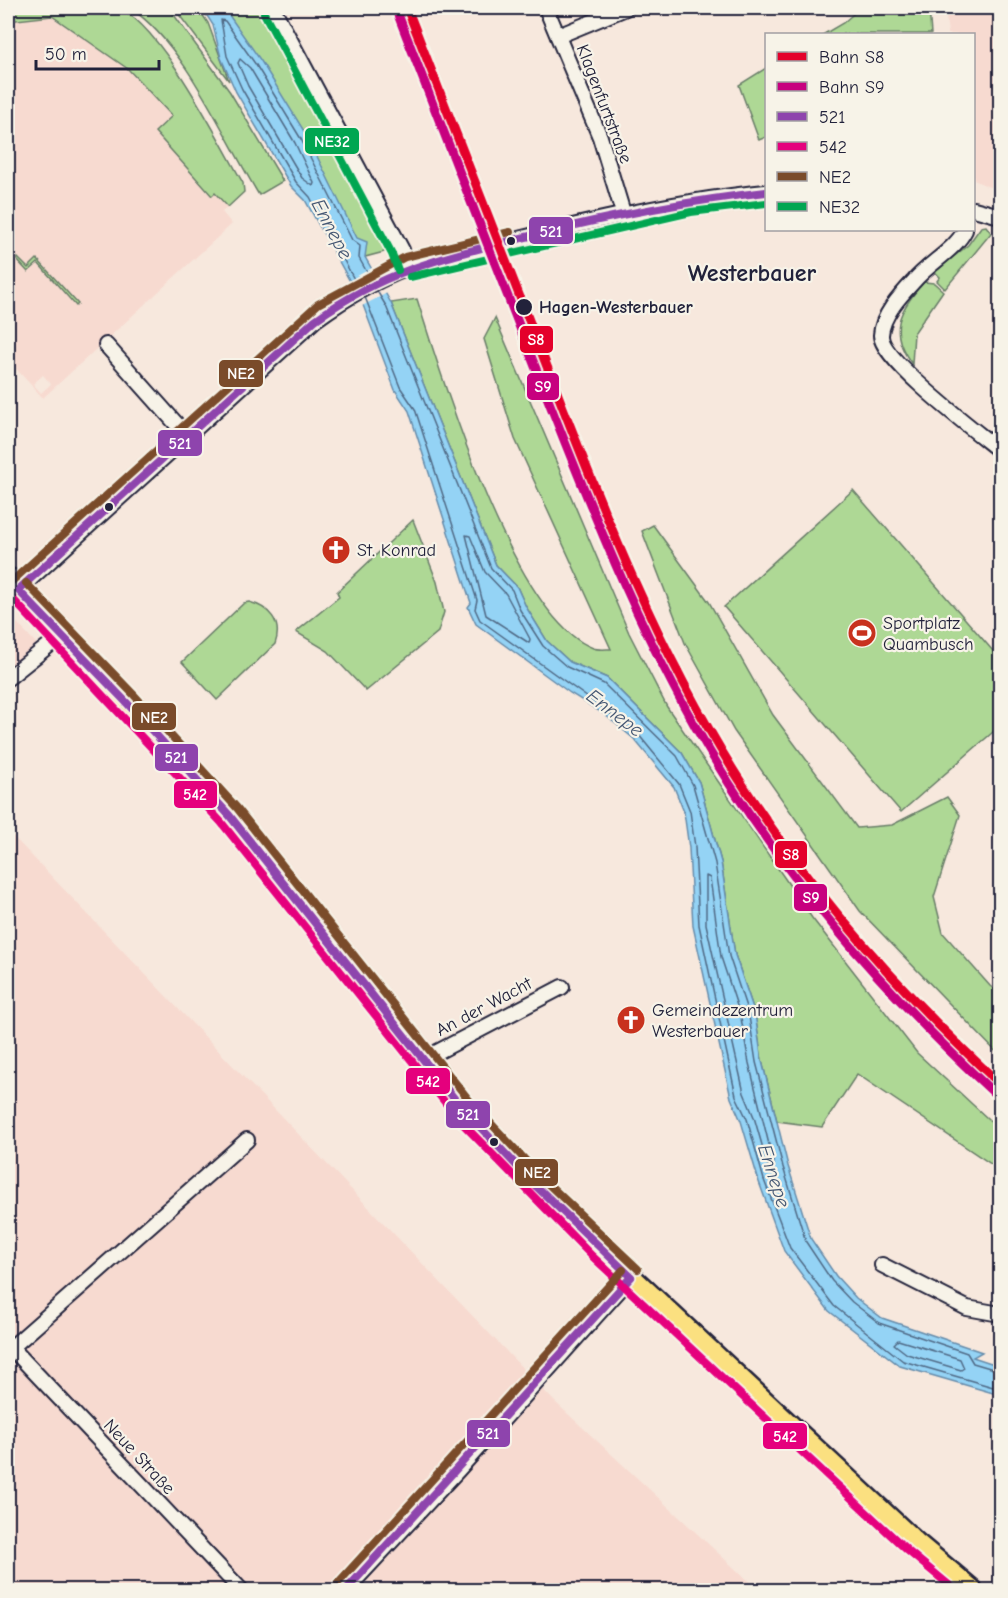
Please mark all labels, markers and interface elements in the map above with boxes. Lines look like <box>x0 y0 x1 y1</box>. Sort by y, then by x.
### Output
scale bar <box>36 33 159 71</box>
legend <box>765 33 975 231</box>
street label: Klagenfurtstraße <box>572 42 636 166</box>
text: 50 m <box>45 44 87 65</box>
text: Bahn S8 <box>819 47 884 68</box>
text: Bahn S9 <box>819 77 885 98</box>
text: 521 <box>819 107 845 128</box>
line badge: NE32 <box>304 127 360 155</box>
text: NE32 <box>314 133 350 151</box>
text: 542 <box>819 137 847 158</box>
text: NE2 <box>819 167 851 188</box>
water label: Ennepe <box>307 195 357 263</box>
text: NE32 <box>819 197 860 218</box>
line badge: 521 <box>528 216 574 245</box>
text: 521 <box>540 223 562 241</box>
unlabelled marker <box>505 235 517 247</box>
district label: Westerbauer <box>688 259 817 287</box>
marker: Hagen-Westerbauer <box>514 297 534 317</box>
place label: Hagen-Westerbauer <box>539 297 693 318</box>
line badge: S8 <box>519 325 554 354</box>
text: S8 <box>528 331 544 349</box>
line badge: NE2 <box>218 359 264 388</box>
text: NE2 <box>227 365 255 383</box>
line badge: S9 <box>526 372 560 401</box>
text: S9 <box>534 378 552 396</box>
line badge: 521 <box>157 429 203 457</box>
text: 521 <box>169 435 191 453</box>
unlabelled marker <box>103 501 115 513</box>
church icon: St. Konrad <box>320 534 352 566</box>
place label: St. Konrad <box>357 540 436 561</box>
place label: Sportplatz Quambusch <box>883 613 974 655</box>
sports icon: Sportplatz Quambusch <box>846 617 878 649</box>
water label: Ennepe <box>582 684 648 742</box>
line badge: NE2 <box>131 702 177 731</box>
text: NE2 <box>140 709 168 727</box>
line badge: 521 <box>154 743 199 772</box>
text: 521 <box>165 749 187 767</box>
line badge: 542 <box>173 780 218 809</box>
text: 542 <box>183 786 207 804</box>
line badge: S8 <box>774 840 808 869</box>
text: S8 <box>783 846 799 864</box>
line badge: S9 <box>793 883 828 912</box>
text: S9 <box>802 889 820 907</box>
street label: An der Wacht <box>433 973 536 1041</box>
place label: Gemeindezentrum Westerbauer <box>652 1000 793 1042</box>
church icon: Gemeindezentrum Westerbauer <box>615 1004 647 1036</box>
line badge: 542 <box>405 1067 451 1095</box>
text: 542 <box>416 1073 440 1091</box>
line badge: 521 <box>445 1100 491 1129</box>
text: 521 <box>457 1106 479 1124</box>
unlabelled marker <box>488 1136 500 1148</box>
water label: Ennepe <box>753 1141 795 1211</box>
line badge: NE2 <box>514 1158 559 1187</box>
text: NE2 <box>523 1164 551 1182</box>
street label: Neue Straße <box>99 1415 179 1499</box>
line badge: 521 <box>466 1419 511 1448</box>
line badge: 542 <box>762 1422 808 1450</box>
text: 521 <box>477 1425 499 1443</box>
text: 542 <box>773 1428 797 1446</box>

